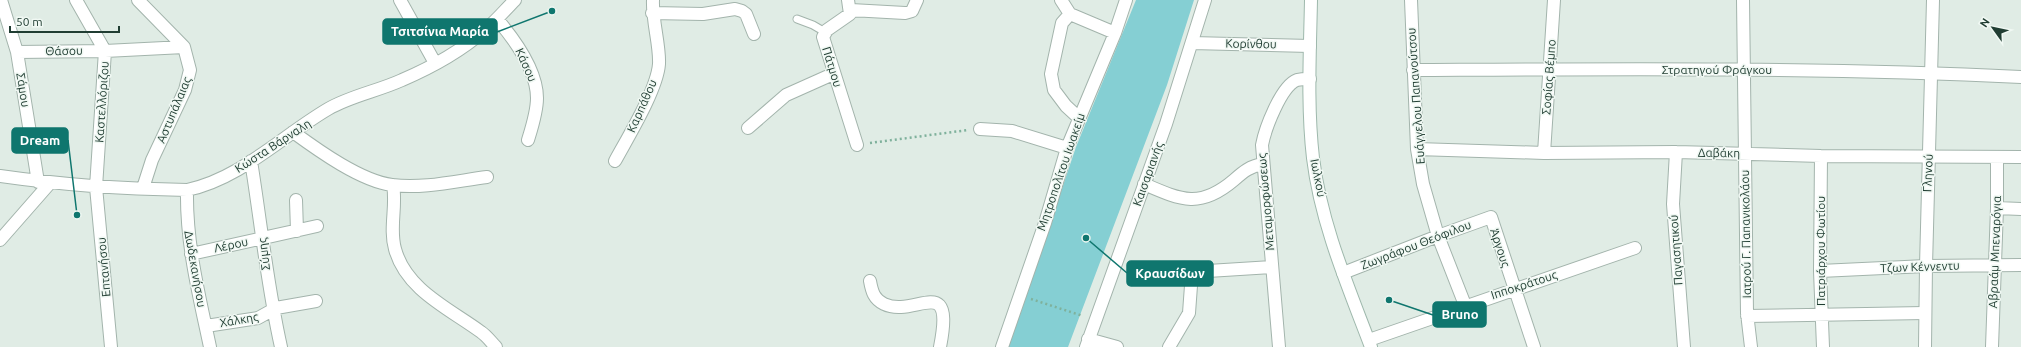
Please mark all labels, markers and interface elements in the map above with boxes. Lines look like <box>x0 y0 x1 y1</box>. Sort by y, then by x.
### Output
scale bar <box>10 8 119 34</box>
north arrow <box>1973 8 2013 48</box>
text: 50 m <box>16 15 43 28</box>
text: N <box>1977 16 1992 29</box>
callout: Τσιτσίνια Μαρία <box>383 19 497 44</box>
text: Τσιτσίνια Μαρία <box>391 24 489 38</box>
street label: Ευάγγελου Παπανούτσου <box>1404 27 1427 165</box>
street label: Κορίνθου <box>1225 37 1277 50</box>
street label: Σοφίας Βέμπο <box>1539 39 1559 115</box>
street label: Θάσου <box>45 44 83 57</box>
street label: Πάτμου <box>820 45 845 89</box>
street label: Κάσου <box>513 46 540 84</box>
street label: Καστελλόριζου <box>92 61 111 143</box>
street label: Στρατηγού Φράγκου <box>1662 63 1772 76</box>
street label: Σάμου <box>14 72 33 108</box>
street label: Αστυπάλαιας <box>154 74 194 145</box>
street label: Καρπάθου <box>624 77 659 134</box>
street label: Μητροπολίτου Ιωακείμ <box>1034 111 1087 233</box>
street label: Κώστα Βάρναλη <box>232 116 313 175</box>
callout: Dream <box>12 128 68 153</box>
text: Dream <box>20 133 60 147</box>
street label: Καισαριανής <box>1130 139 1166 208</box>
street label: Δαβάκη <box>1698 146 1740 159</box>
street label: Μεταμορφώσεως <box>1255 152 1277 251</box>
street label: Γληνού <box>1920 154 1935 192</box>
street label: Ιωλκού <box>1308 158 1329 198</box>
street label: Ιατρού Γ. Παπανικολάου <box>1738 170 1753 298</box>
street label: Αβραάμ Μπεναρόγια <box>1986 195 2003 309</box>
street label: Πατριάρχου Φωτίου <box>1814 196 1827 306</box>
street label: Παγασητικού <box>1667 214 1684 286</box>
street label: Ζωγράφου Θεόφιλου <box>1359 217 1473 272</box>
street label: Άργους <box>1487 227 1513 270</box>
street label: Δωδεκανήσου <box>182 230 209 308</box>
street label: Λέρου <box>213 235 249 254</box>
street label: Σύμης <box>255 236 273 271</box>
street label: Επτανήσου <box>94 237 113 297</box>
street label: Τζων Κέννεντυ <box>1880 259 1960 274</box>
callout: Κραυσίδων <box>1127 261 1213 286</box>
text: Κραυσίδων <box>1135 266 1205 280</box>
street label: Ιπποκράτους <box>1489 268 1559 302</box>
callout: Bruno <box>1433 302 1486 327</box>
text: Bruno <box>1442 307 1479 321</box>
street label: Χάλκης <box>219 310 260 330</box>

